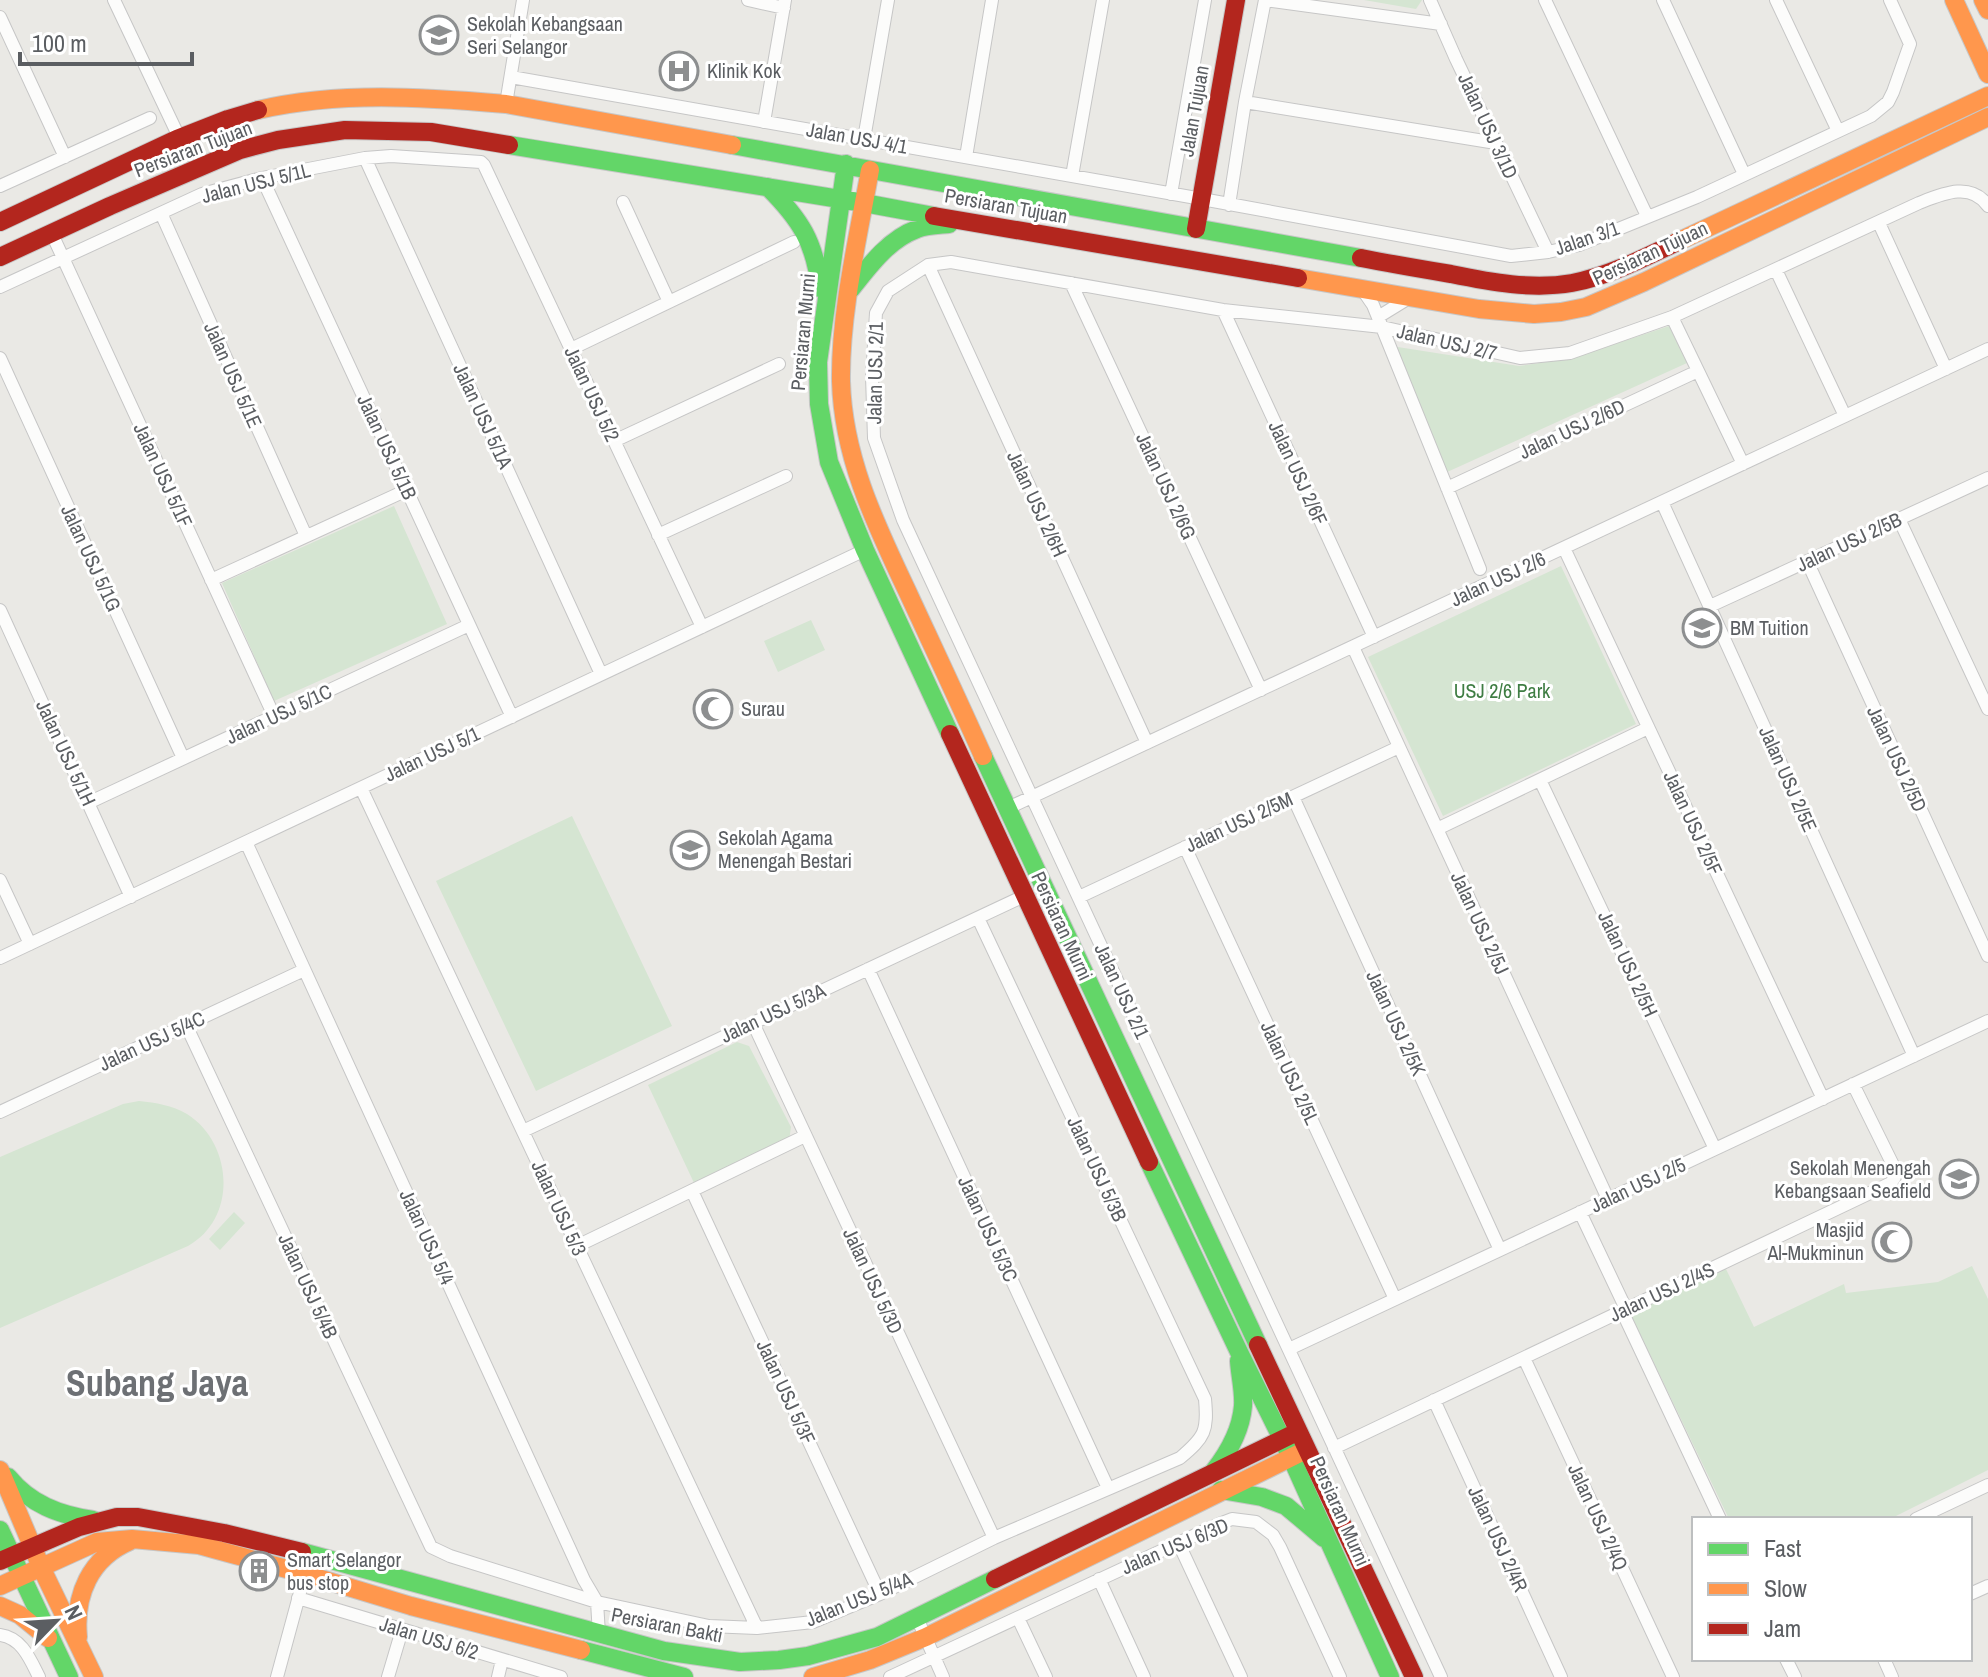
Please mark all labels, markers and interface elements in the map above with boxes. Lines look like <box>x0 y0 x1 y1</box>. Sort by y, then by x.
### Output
place label: Sekolah Kebangsaan Seri Selangor <box>467 10 623 60</box>
school or university icon: Sekolah Kebangsaan Seri Selangor <box>418 14 460 56</box>
scale bar <box>20 16 192 66</box>
text: 100 m <box>32 27 87 59</box>
hospital icon: Klinik Kok <box>658 50 700 92</box>
place label: Klinik Kok <box>707 57 782 84</box>
street label: Jalan Tujuan <box>1172 63 1215 159</box>
street label: Jalan USJ 3/1D <box>1452 68 1525 183</box>
street label: Persiaran Tujuan <box>130 114 256 183</box>
street label: Jalan USJ 4/1 <box>804 115 910 160</box>
street label: Jalan USJ 5/1L <box>199 156 313 209</box>
street label: Persiaran Tujuan <box>943 181 1070 230</box>
street label: Jalan 3/1 <box>1551 214 1623 261</box>
street label: Persiaran Tujuan <box>1588 214 1712 291</box>
street label: Persiaran Murni <box>784 272 821 392</box>
street label: Jalan USJ 2/7 <box>1394 317 1500 366</box>
street label: Jalan USJ 5/1E <box>198 318 269 432</box>
street label: Jalan USJ 2/1 <box>860 322 889 424</box>
street label: Jalan USJ 5/2 <box>559 342 626 446</box>
street label: Jalan USJ 5/1A <box>447 359 520 473</box>
street label: Jalan USJ 5/1B <box>351 390 424 504</box>
street label: Jalan USJ 2/6D <box>1514 392 1629 465</box>
street label: Jalan USJ 2/6F <box>1263 416 1334 529</box>
street label: Jalan USJ 5/1F <box>128 418 199 531</box>
street label: Jalan USJ 2/6G <box>1130 428 1203 544</box>
street label: Jalan USJ 2/6H <box>1001 446 1074 561</box>
street label: Jalan USJ 5/1G <box>55 500 128 616</box>
street label: Jalan USJ 2/5B <box>1792 505 1906 578</box>
street label: Jalan USJ 2/6 <box>1446 545 1550 612</box>
school or university icon: BM Tuition <box>1681 607 1723 649</box>
place label: BM Tuition <box>1730 614 1809 641</box>
street label: Jalan USJ 5/1C <box>221 677 336 750</box>
park label: USJ 2/6 Park <box>1454 677 1551 704</box>
mosque icon: Surau <box>692 688 734 730</box>
street label: Jalan USJ 5/1H <box>30 695 103 810</box>
place label: Surau <box>741 695 785 722</box>
street label: Jalan USJ 2/5D <box>1861 701 1934 816</box>
street label: Jalan USJ 5/1 <box>380 720 484 787</box>
street label: Jalan USJ 2/5E <box>1753 722 1824 836</box>
street label: Jalan USJ 2/5F <box>1658 766 1729 879</box>
street label: Jalan USJ 2/5M <box>1181 785 1297 858</box>
place label: Sekolah Agama Menengah Bestari <box>718 824 852 874</box>
school or university icon: Sekolah Agama Menengah Bestari <box>669 829 711 871</box>
street label: Persiaran Murni <box>1025 867 1100 985</box>
street label: Jalan USJ 2/5J <box>1445 867 1516 978</box>
street label: Jalan USJ 2/5H <box>1592 906 1665 1021</box>
street label: Jalan USJ 2/1 <box>1089 939 1156 1043</box>
street label: Jalan USJ 2/5K <box>1360 966 1433 1080</box>
street label: Jalan USJ 5/3A <box>716 976 830 1049</box>
street label: Jalan USJ 5/4C <box>94 1004 209 1077</box>
street label: Jalan USJ 2/5L <box>1255 1017 1326 1129</box>
street label: Jalan USJ 5/3B <box>1061 1112 1134 1226</box>
street label: Jalan USJ 2/5 <box>1586 1151 1690 1218</box>
place label: Sekolah Menengah Kebangsaan Seafield <box>1774 1154 1931 1204</box>
street label: Jalan USJ 5/3 <box>526 1156 593 1260</box>
school or university icon: Sekolah Menengah Kebangsaan Seafield <box>1938 1158 1980 1200</box>
street label: Jalan USJ 5/3C <box>952 1171 1025 1286</box>
street label: Jalan USJ 5/4 <box>394 1185 461 1289</box>
place label: Masjid Al-Mukminun <box>1766 1216 1864 1266</box>
mosque icon: Masjid Al-Mukminun <box>1871 1221 1913 1263</box>
street label: Jalan USJ 5/3D <box>837 1223 910 1338</box>
street label: Jalan USJ 5/4B <box>272 1229 345 1343</box>
street label: Jalan USJ 2/4S <box>1605 1255 1719 1328</box>
street label: Jalan USJ 5/3F <box>751 1335 822 1448</box>
district label: Subang Jaya <box>66 1359 249 1407</box>
street label: Persiaran Murni <box>1304 1452 1377 1570</box>
street label: Jalan USJ 2/4Q <box>1562 1459 1635 1575</box>
street label: Jalan USJ 2/4R <box>1462 1481 1535 1596</box>
street label: Jalan USJ 6/3D <box>1117 1511 1233 1580</box>
legend <box>1692 1517 1972 1661</box>
text: Fast <box>1764 1532 1802 1564</box>
place label: Smart Selangor bus stop <box>287 1546 401 1596</box>
building icon: Smart Selangor bus stop <box>238 1550 280 1592</box>
street label: Jalan USJ 5/4A <box>801 1565 916 1632</box>
text: Slow <box>1764 1572 1807 1604</box>
north arrow <box>16 1581 96 1661</box>
text: N <box>58 1600 90 1625</box>
street label: Persiaran Bakti <box>609 1600 725 1649</box>
street label: Jalan USJ 6/2 <box>376 1610 482 1665</box>
text: Jam <box>1764 1612 1801 1644</box>

